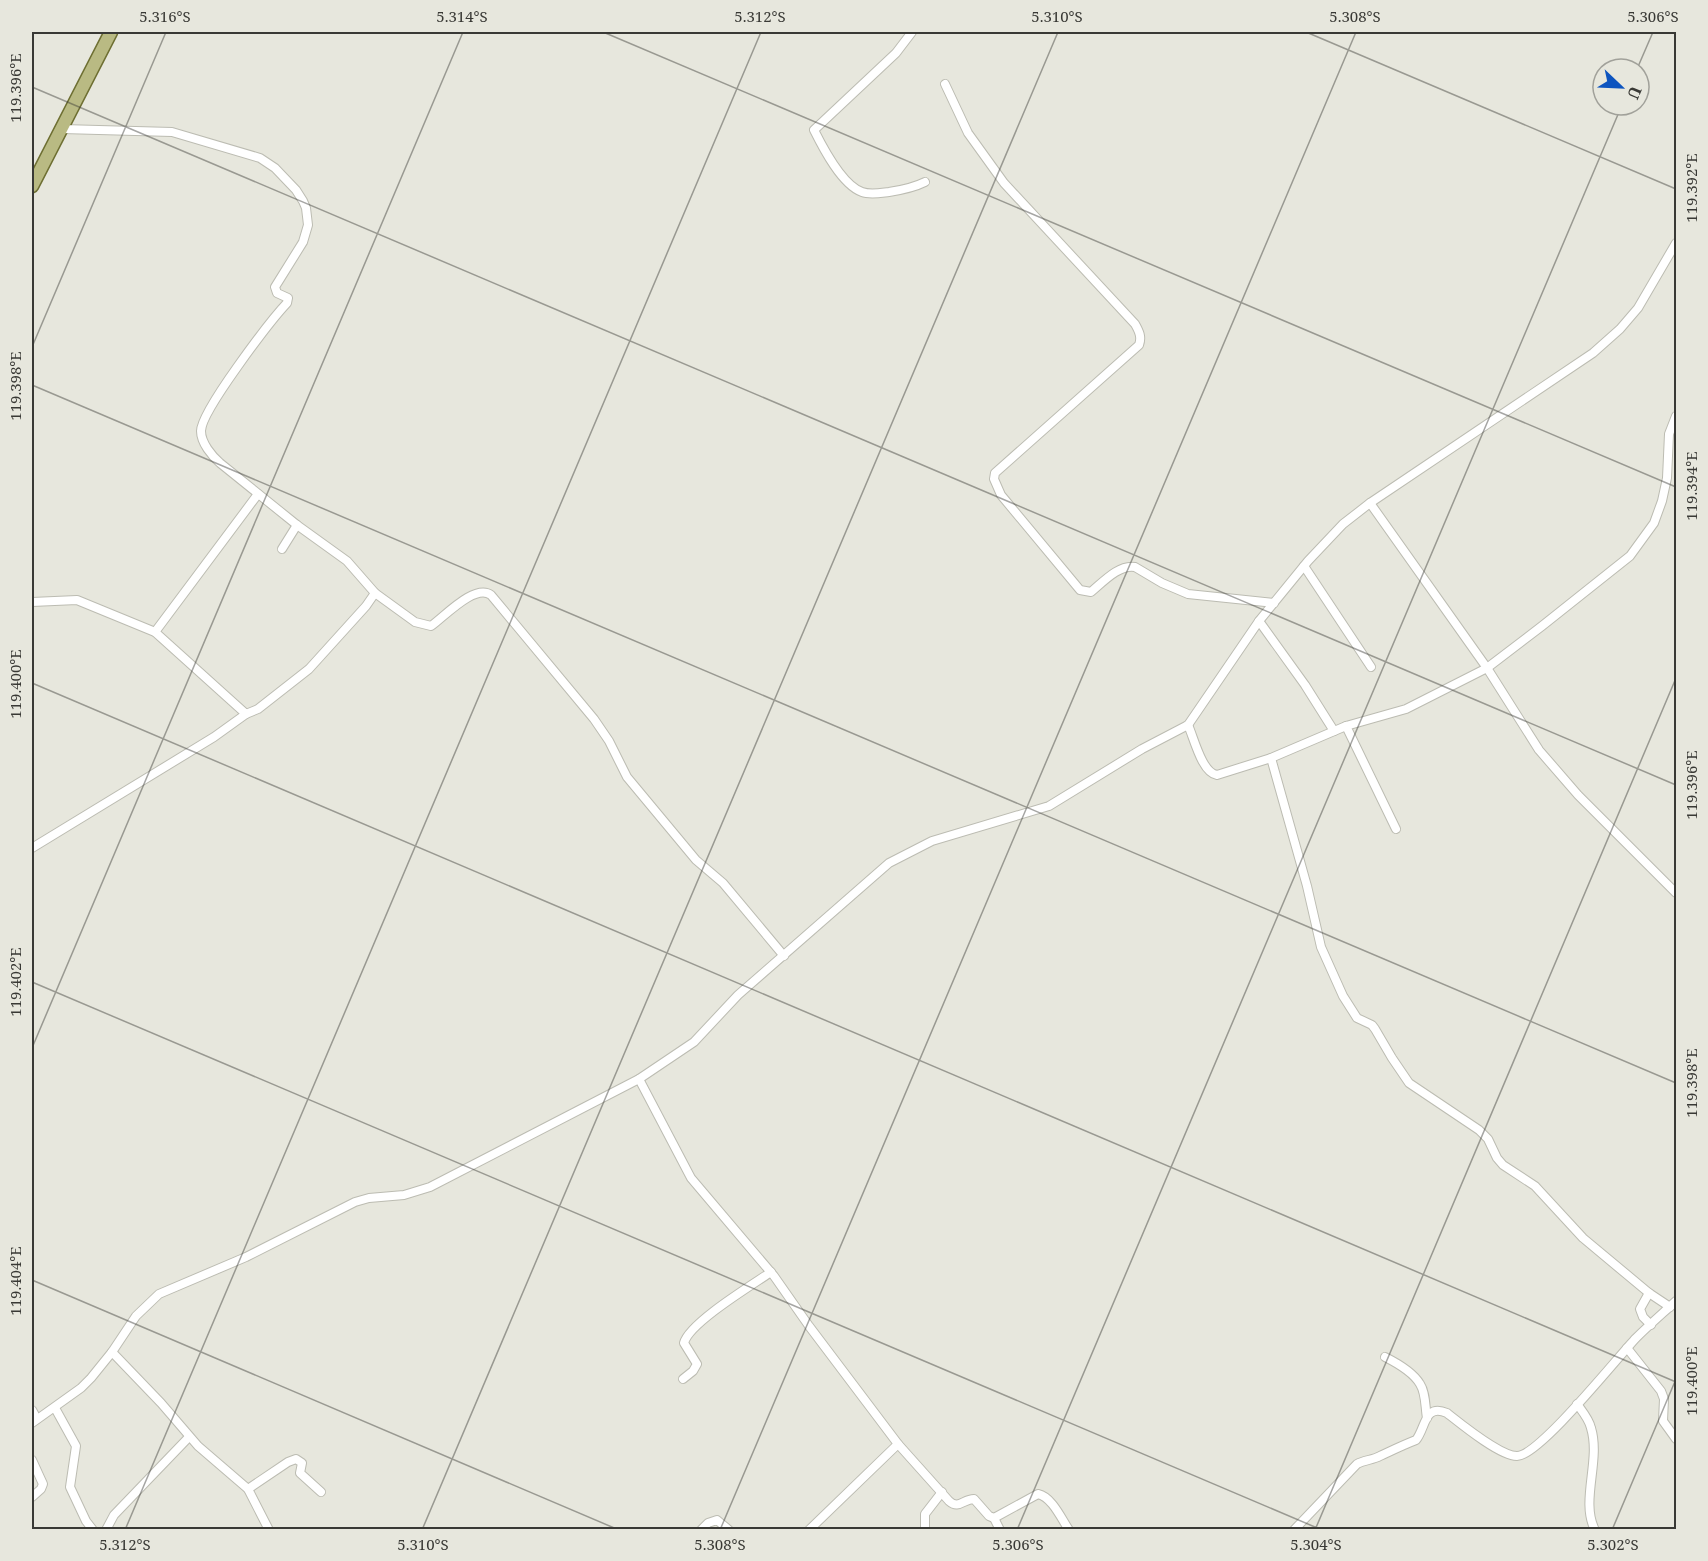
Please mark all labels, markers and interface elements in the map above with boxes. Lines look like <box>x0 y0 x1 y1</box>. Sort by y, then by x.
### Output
text: 5.316°S <box>139 6 191 26</box>
text: 5.314°S <box>436 6 488 26</box>
text: 5.312°S <box>734 6 786 26</box>
text: 5.310°S <box>1031 6 1083 26</box>
text: 5.308°S <box>1329 6 1381 26</box>
text: 5.306°S <box>1627 6 1679 26</box>
text: 119.396°E <box>5 53 25 123</box>
north arrow <box>1591 57 1651 117</box>
text: U <box>1622 83 1647 103</box>
text: 119.392°E <box>1681 153 1701 223</box>
text: 119.398°E <box>5 351 25 421</box>
text: 119.394°E <box>1681 451 1701 521</box>
text: 119.400°E <box>5 649 25 719</box>
text: 119.396°E <box>1681 750 1701 820</box>
text: 119.402°E <box>5 947 25 1017</box>
text: 119.398°E <box>1681 1048 1701 1118</box>
text: 119.404°E <box>5 1246 25 1316</box>
text: 119.400°E <box>1681 1346 1701 1416</box>
text: 5.312°S <box>99 1534 151 1554</box>
text: 5.310°S <box>397 1534 449 1554</box>
text: 5.308°S <box>694 1534 746 1554</box>
text: 5.306°S <box>992 1534 1044 1554</box>
text: 5.304°S <box>1290 1534 1342 1554</box>
text: 5.302°S <box>1587 1534 1639 1554</box>

